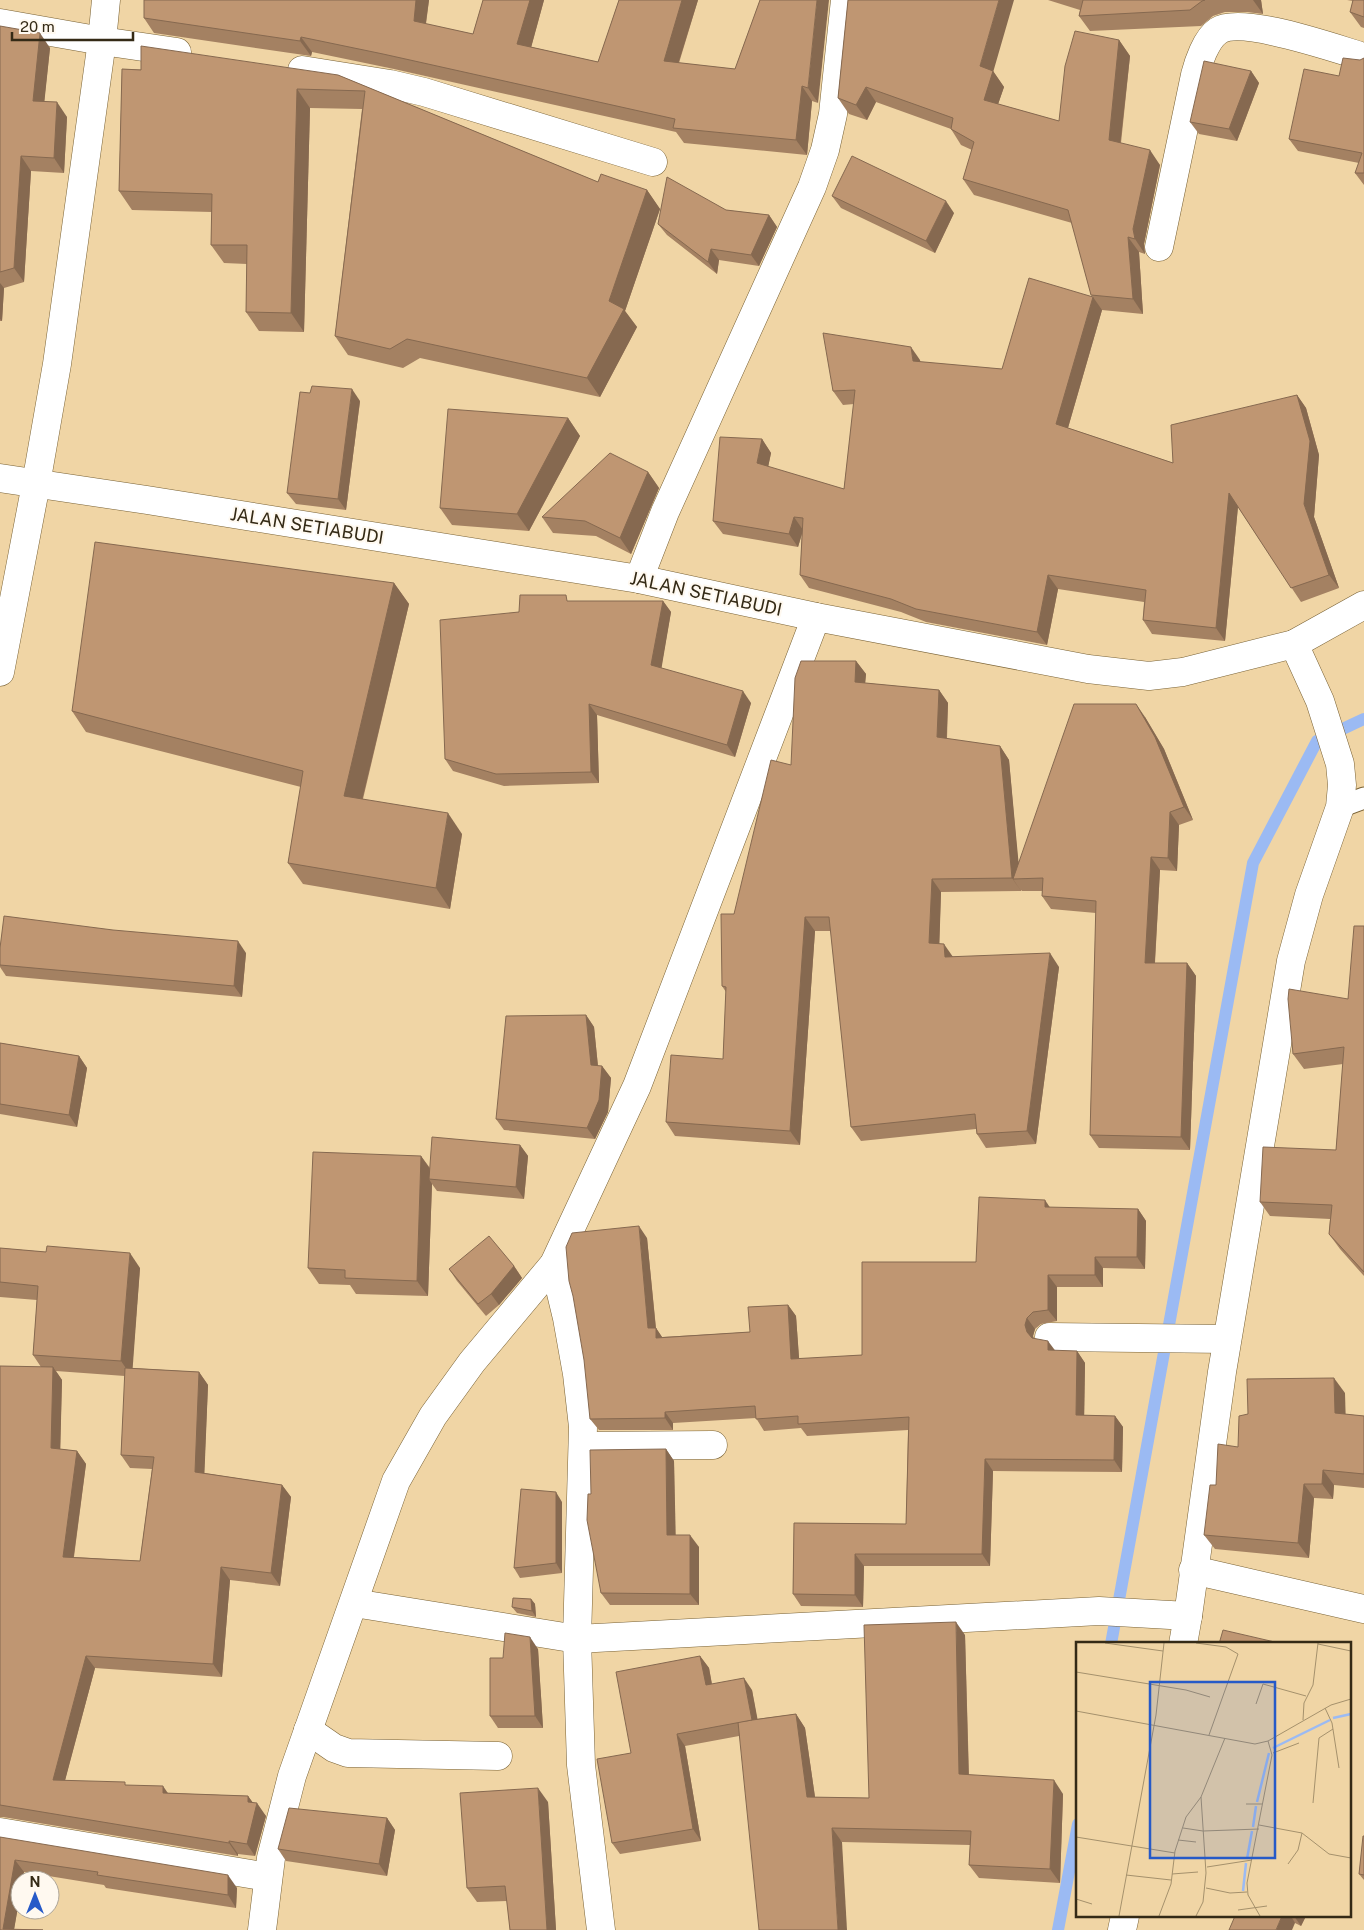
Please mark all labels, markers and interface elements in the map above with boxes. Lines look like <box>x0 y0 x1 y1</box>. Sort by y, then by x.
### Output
scale bar <box>12 10 134 42</box>
text: 20 m <box>20 18 55 35</box>
street label: JALAN SETIABUDI <box>229 503 385 548</box>
street label: JALAN SETIABUDI <box>628 567 784 620</box>
inset map <box>1076 1642 1352 1918</box>
north arrow <box>10 1870 60 1920</box>
text: N <box>30 1874 40 1890</box>

